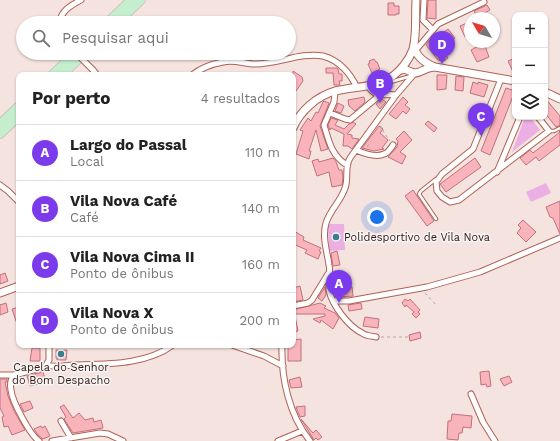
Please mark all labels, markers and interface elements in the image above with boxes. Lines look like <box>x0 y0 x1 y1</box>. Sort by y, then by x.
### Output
north arrow <box>464 12 500 48</box>
map controls <box>512 12 548 120</box>
button: + <box>512 12 548 48</box>
search box <box>16 16 296 60</box>
icon: search <box>30 27 52 49</box>
text: Pesquisar aqui <box>62 29 169 47</box>
pin: D <box>429 31 455 64</box>
button: − <box>512 48 548 84</box>
pin: B <box>367 70 393 103</box>
button: layers <box>512 84 548 120</box>
text: Por perto <box>32 88 110 108</box>
text: 4 resultados <box>201 91 280 106</box>
pin: C <box>468 103 494 136</box>
text: Largo do Passal <box>70 136 187 154</box>
text: A <box>41 145 49 160</box>
text: 110 m <box>245 145 280 160</box>
text: Local <box>70 154 104 169</box>
text: Vila Nova Café <box>70 192 177 210</box>
text: B <box>41 201 49 216</box>
text: 140 m <box>242 201 280 216</box>
your location <box>367 207 387 227</box>
text: Café <box>70 210 99 225</box>
place label: Polidesportivo de Vila Nova <box>344 231 490 244</box>
marker: Polidesportivo de Vila Nova <box>331 232 341 242</box>
text: Vila Nova Cima II <box>70 248 195 266</box>
text: C <box>41 257 49 272</box>
text: 160 m <box>242 257 280 272</box>
text: Ponto de ônibus <box>70 266 174 281</box>
pin: A <box>326 270 352 303</box>
text: Vila Nova X <box>70 304 153 322</box>
text: D <box>40 313 50 328</box>
text: 200 m <box>239 313 280 328</box>
text: Ponto de ônibus <box>70 322 174 337</box>
marker: Capela do Senhor do Bom Despacho <box>56 349 66 359</box>
place label: Capela do Senhor do Bom Despacho <box>12 361 110 387</box>

